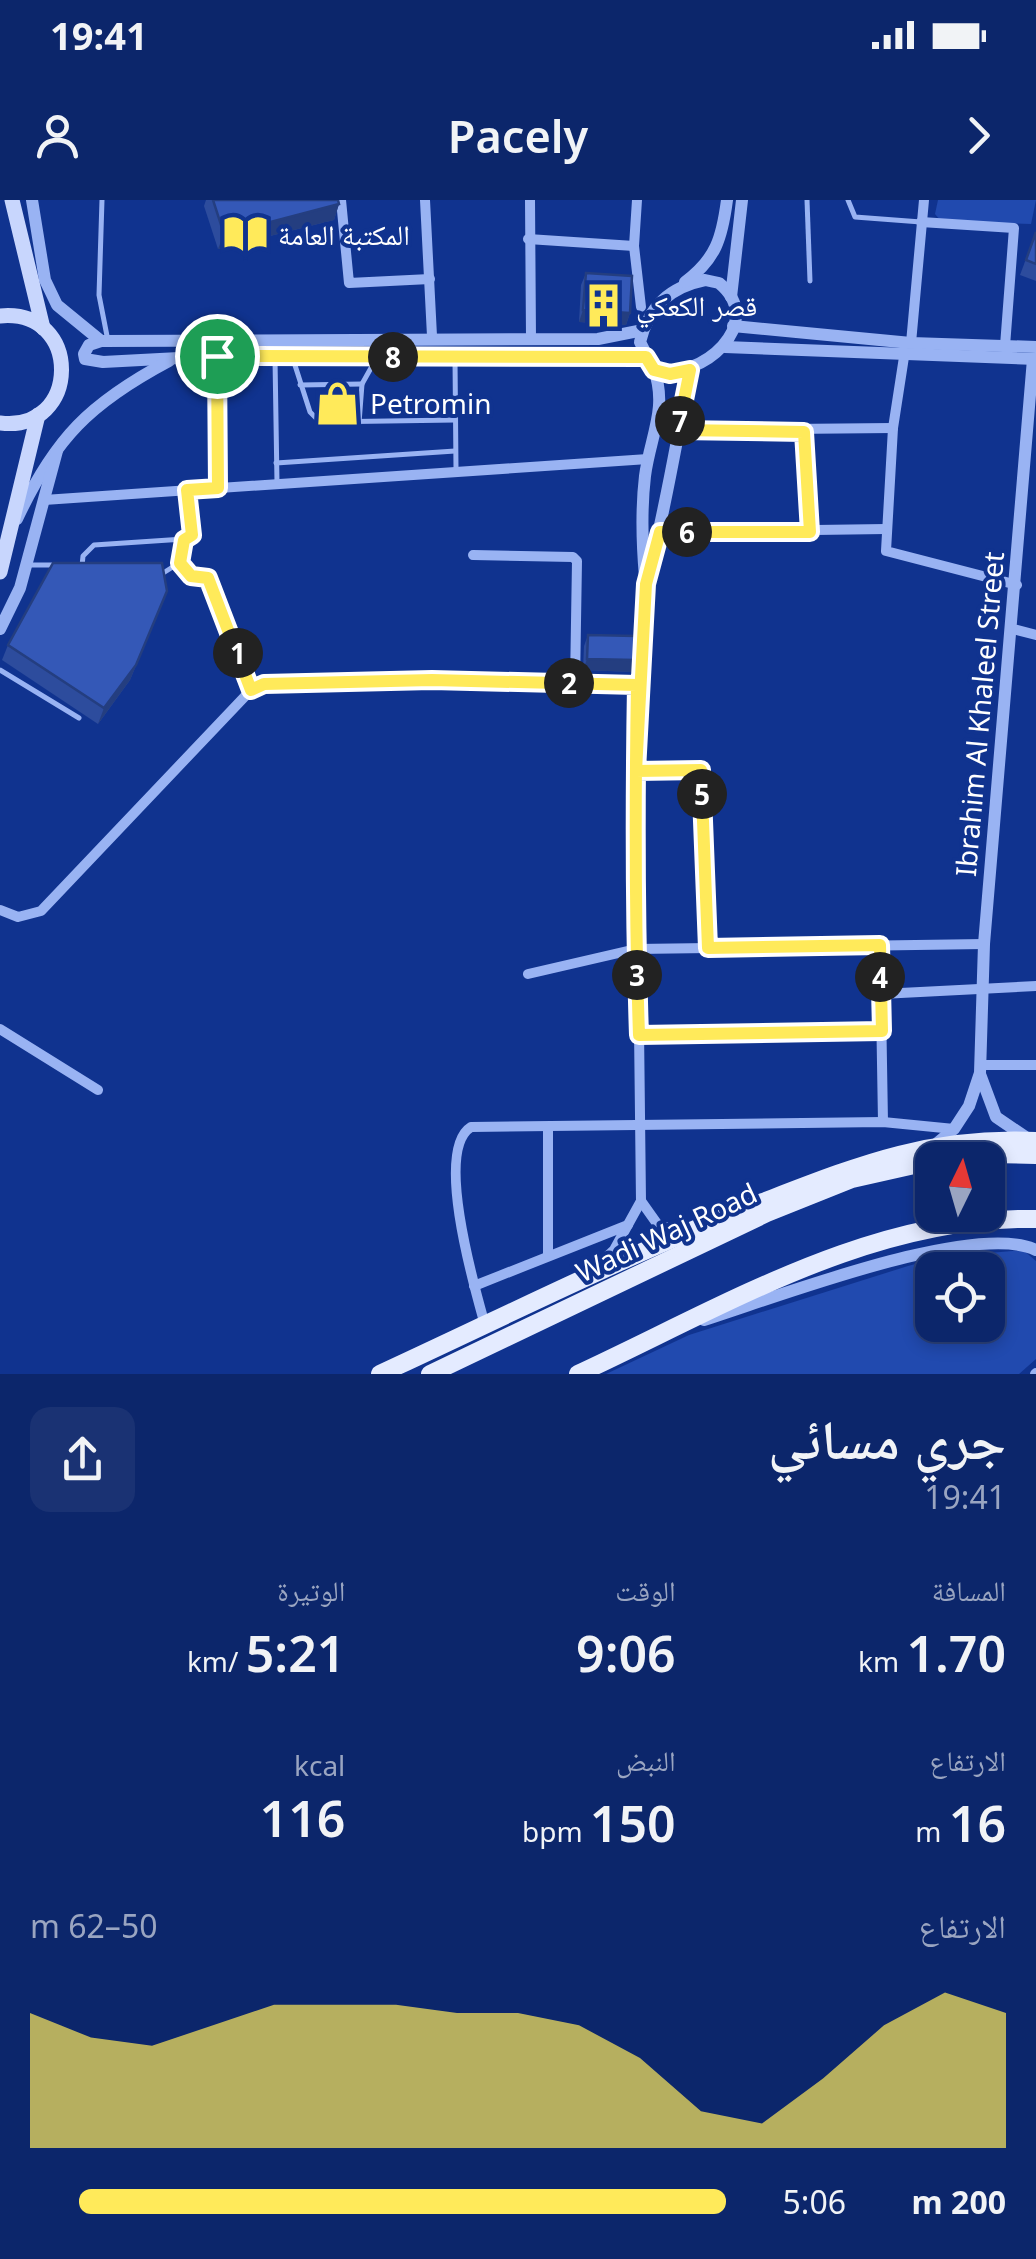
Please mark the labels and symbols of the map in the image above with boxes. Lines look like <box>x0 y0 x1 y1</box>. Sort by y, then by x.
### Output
library icon: المكتبة العامة <box>221 210 269 258</box>
place label: المكتبة العامة <box>278 215 410 253</box>
building icon: قصر الكعكي <box>579 281 627 329</box>
place label: قصر الكعكي <box>636 286 757 329</box>
pin <box>175 314 260 399</box>
pin: 8 <box>368 332 418 382</box>
shop icon: Petromin <box>313 379 361 427</box>
place label: Petromin <box>370 384 492 422</box>
pin: 7 <box>655 396 705 446</box>
pin: 6 <box>662 507 712 557</box>
street label: Ibrahim Al Khaleel Street <box>946 550 1012 878</box>
pin: 1 <box>213 628 263 678</box>
pin: 2 <box>544 658 594 708</box>
pin: 5 <box>677 769 727 819</box>
pin: 3 <box>612 950 662 1000</box>
pin: 4 <box>855 952 905 1002</box>
north arrow <box>915 1142 1005 1232</box>
street label: Wadi Waj Road <box>569 1173 763 1291</box>

